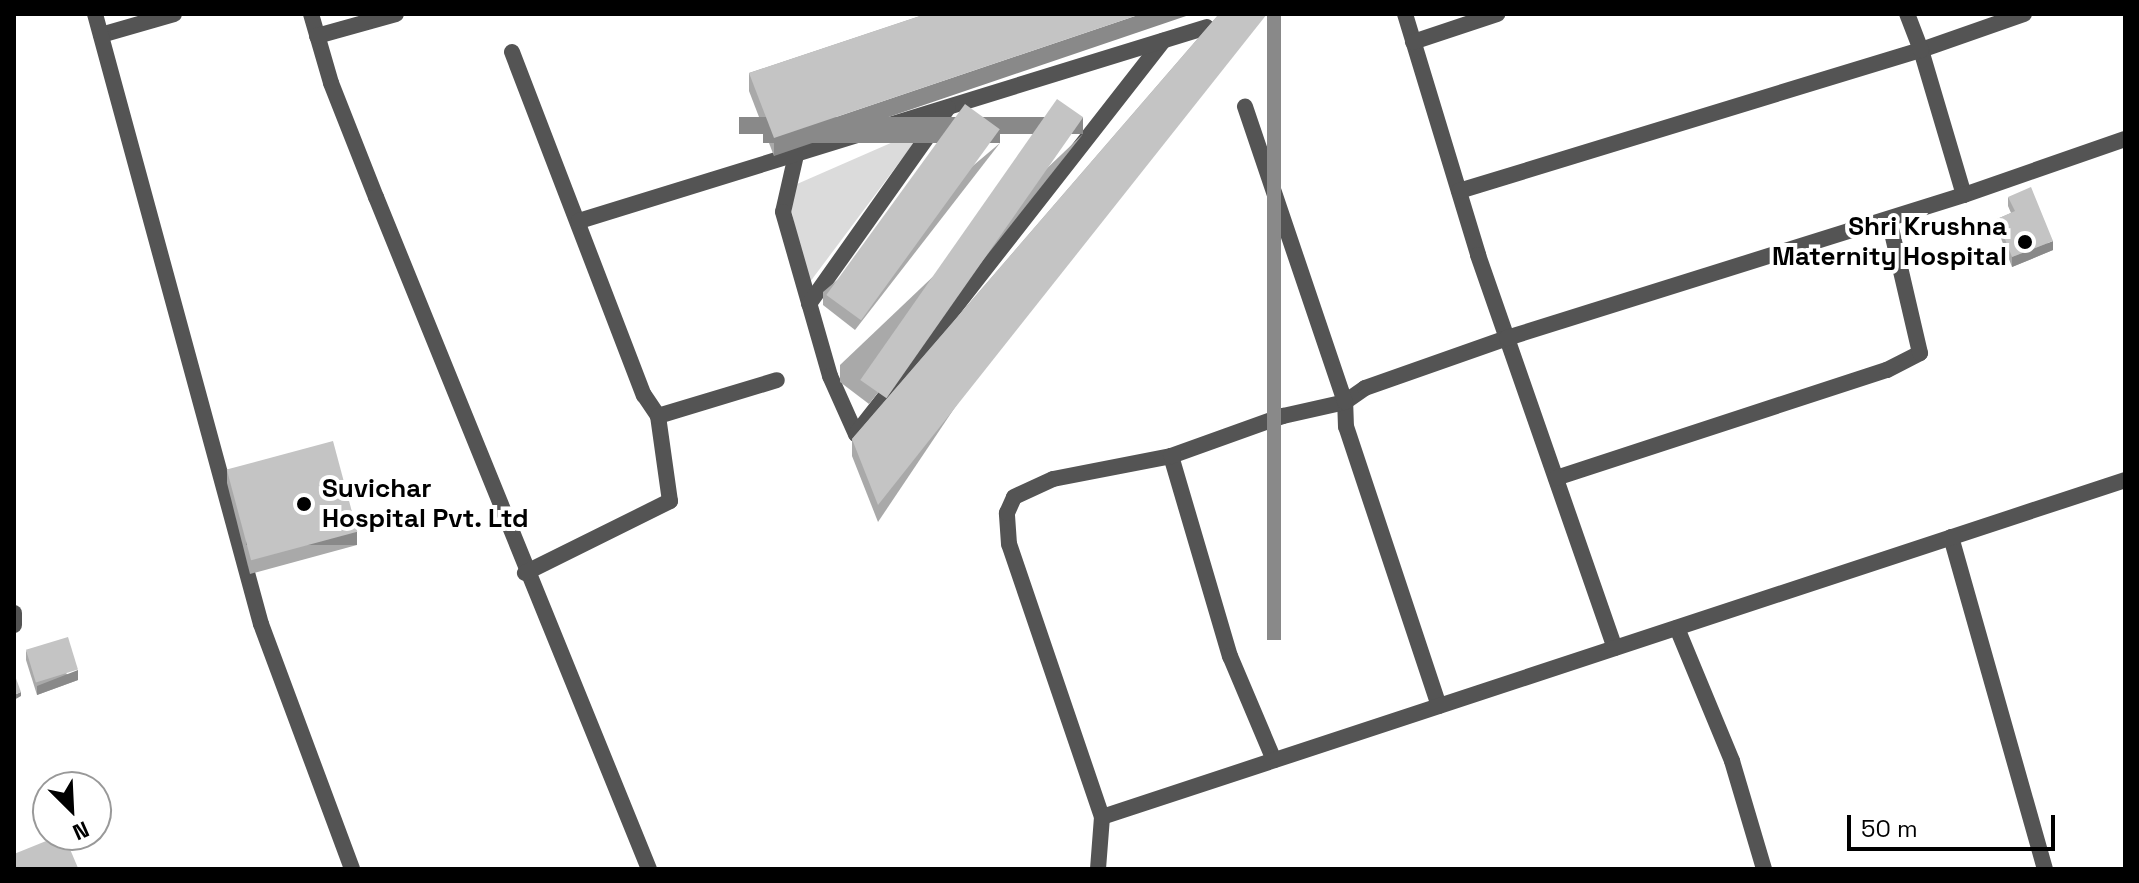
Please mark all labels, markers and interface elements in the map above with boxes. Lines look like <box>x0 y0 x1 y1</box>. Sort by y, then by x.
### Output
place label: Shri Krushna Maternity Hospital <box>1772 211 2007 272</box>
marker: Shri Krushna Maternity Hospital <box>2014 231 2036 253</box>
place label: Suvichar Hospital Pvt. Ltd <box>322 473 529 534</box>
marker: Suvichar Hospital Pvt. Ltd <box>293 493 315 515</box>
north arrow <box>32 771 112 851</box>
scale bar <box>1851 799 2059 849</box>
text: 50 m <box>1861 813 1918 844</box>
text: N <box>69 815 93 847</box>

